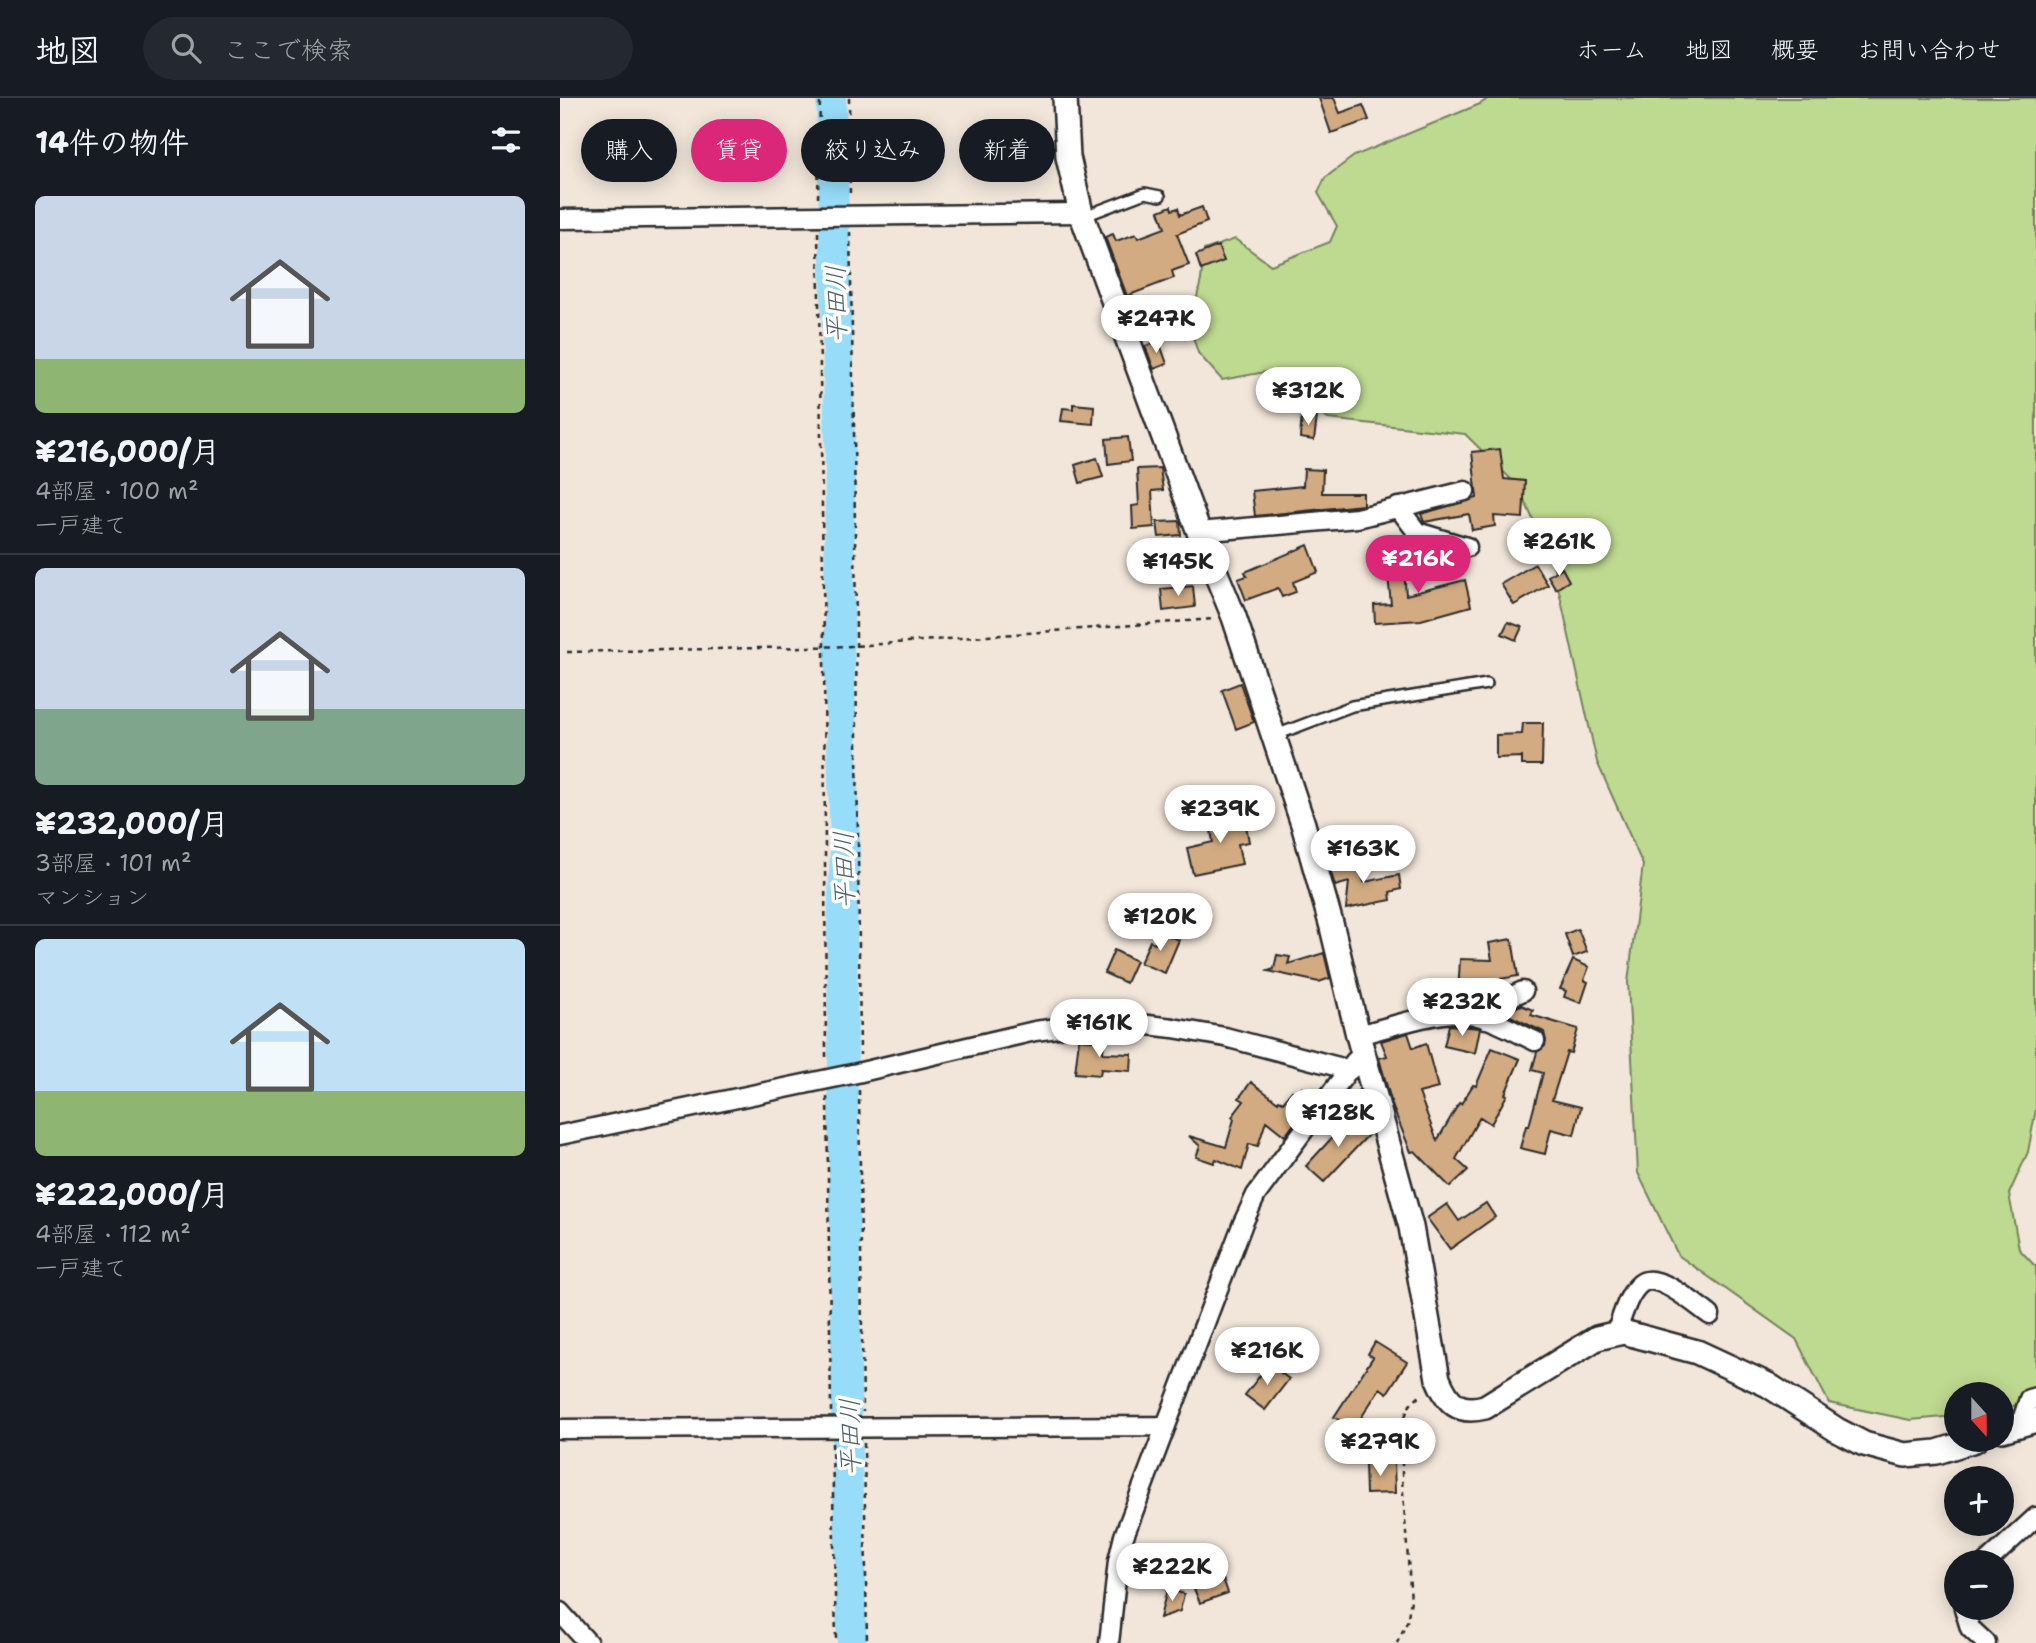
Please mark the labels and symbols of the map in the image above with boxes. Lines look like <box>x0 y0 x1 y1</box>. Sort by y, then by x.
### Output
water label: 平田川 <box>817 265 854 343</box>
pin: ¥247K <box>1107 296 1205 355</box>
pin: ¥312K <box>1259 368 1357 427</box>
pin: ¥261K <box>1510 518 1608 578</box>
pin: ¥216K <box>1369 536 1467 595</box>
pin: ¥145K <box>1129 538 1227 598</box>
pin: ¥239K <box>1171 786 1269 845</box>
pin: ¥163K <box>1314 826 1412 885</box>
water label: 平田川 <box>825 831 862 909</box>
pin: ¥120K <box>1111 894 1209 953</box>
pin: ¥232K <box>1413 978 1511 1038</box>
pin: ¥161K <box>1050 1000 1148 1059</box>
pin: ¥128K <box>1289 1090 1387 1149</box>
pin: ¥216K <box>1218 1328 1316 1387</box>
north arrow <box>1944 1382 2014 1452</box>
water label: 平田川 <box>831 1398 868 1476</box>
pin: ¥279K <box>1331 1418 1429 1478</box>
pin: ¥222K <box>1123 1544 1221 1603</box>

